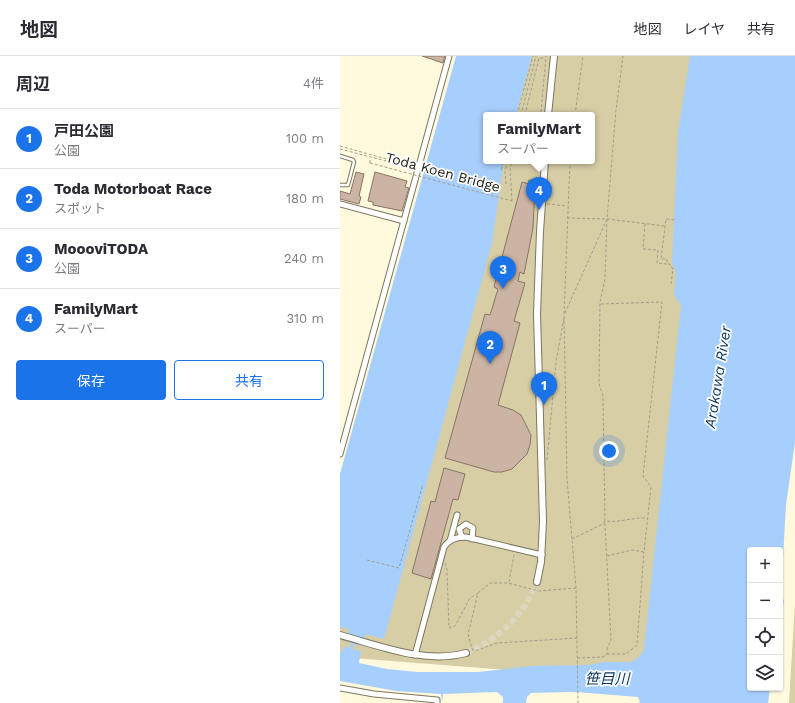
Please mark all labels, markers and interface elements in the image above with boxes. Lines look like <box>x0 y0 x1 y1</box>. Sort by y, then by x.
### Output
text: 地図 <box>20 18 58 41</box>
text: 地図 <box>633 21 661 37</box>
text: レイヤ <box>683 21 725 37</box>
text: 共有 <box>747 21 775 37</box>
text: 周辺 <box>16 74 50 94</box>
text: 4件 <box>303 76 324 91</box>
popup <box>483 112 595 164</box>
text: FamilyMart <box>497 120 581 138</box>
text: 戸田公園 <box>54 122 114 140</box>
text: 1 <box>26 131 32 146</box>
text: 100 m <box>286 131 324 146</box>
text: スーパー <box>497 141 549 156</box>
text: 公園 <box>54 143 80 158</box>
street label: Toda Koen Bridge <box>384 149 502 195</box>
pin: 4 <box>526 177 552 210</box>
text: Toda Motorboat Race <box>54 180 212 198</box>
text: 2 <box>25 191 33 206</box>
text: 180 m <box>286 191 324 206</box>
text: スポット <box>54 201 106 216</box>
text: MoooviTODA <box>54 240 148 258</box>
text: 3 <box>25 251 33 266</box>
text: 240 m <box>284 251 324 266</box>
pin: 3 <box>490 256 516 289</box>
text: 公園 <box>54 261 80 276</box>
text: FamilyMart <box>54 300 138 318</box>
text: 4 <box>25 311 33 326</box>
text: 310 m <box>286 311 324 326</box>
text: スーパー <box>54 321 106 336</box>
water label: Arakawa River <box>701 323 735 430</box>
pin: 2 <box>477 331 503 364</box>
button: 保存 <box>16 360 166 400</box>
button: 共有 <box>174 360 324 400</box>
pin: 1 <box>531 372 557 405</box>
your location <box>599 441 619 461</box>
map controls <box>747 547 783 691</box>
button: + <box>747 547 783 583</box>
button: − <box>747 583 783 619</box>
button: locate <box>747 619 783 655</box>
button: layers <box>747 655 783 691</box>
water label: 笹目川 <box>584 670 631 688</box>

